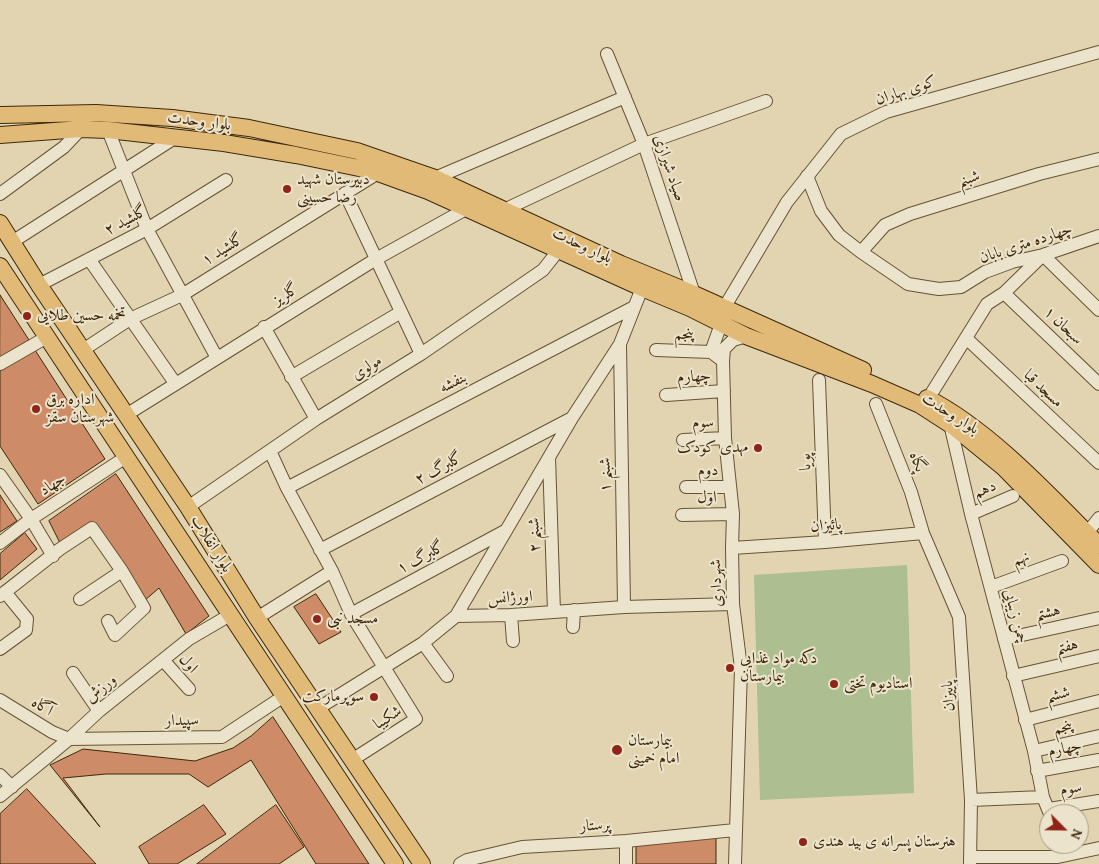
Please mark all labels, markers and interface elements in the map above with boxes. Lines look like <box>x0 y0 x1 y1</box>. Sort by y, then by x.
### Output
street label: کوی بهاران <box>873 72 939 110</box>
street label: بلوار وحدت <box>166 109 232 135</box>
street label: صیاد شیرازی <box>649 132 689 204</box>
street label: شبنم <box>956 167 982 191</box>
place label: دبیرستان شهید رضا حسینی <box>297 170 370 208</box>
marker: دبیرستان شهید رضا حسینی <box>281 183 293 195</box>
street label: گلشید ۲ <box>101 202 151 240</box>
street label: چهارده متری بابان <box>977 220 1075 268</box>
street label: بلوار وحدت <box>549 224 615 268</box>
street label: گلشید ۱ <box>198 230 248 270</box>
street label: گلریز <box>270 280 302 310</box>
street label: سبحان ۱ <box>1039 303 1087 349</box>
place label: تخمه حسین طلایی <box>37 306 126 326</box>
marker: تخمه حسین طلایی <box>21 310 33 322</box>
street label: پنجم <box>674 325 694 345</box>
street label: مولوی <box>348 351 386 385</box>
street label: مسجد قبا <box>1019 366 1067 412</box>
street label: چهارم <box>677 367 711 387</box>
street label: بنفشه <box>436 368 470 398</box>
street label: بلوار وحدت <box>918 389 982 439</box>
place label: اداره برق شهرستان سقز <box>46 390 114 428</box>
marker: اداره برق شهرستان سقز <box>30 403 42 415</box>
street label: سوم <box>692 413 714 433</box>
place label: مهدی کودک <box>677 438 748 458</box>
marker: مهدی کودک <box>752 442 764 454</box>
street label: گلبرگ ۲ <box>412 449 466 489</box>
street label: پگاه <box>904 449 930 475</box>
street label: پویا <box>796 453 816 471</box>
street label: شبنم ۱ <box>596 457 616 493</box>
street label: دوم <box>697 461 719 481</box>
street label: جهاد <box>36 469 70 501</box>
street label: دهم <box>971 477 999 503</box>
street label: اول <box>697 488 717 508</box>
street label: بلوار انقلاب <box>186 512 236 576</box>
street label: پائیزان <box>810 515 842 537</box>
street label: شبنم ۲ <box>525 517 545 553</box>
street label: گلبرگ ۱ <box>394 538 448 578</box>
street label: نهم <box>1010 547 1032 571</box>
street label: شهرداری <box>707 559 727 607</box>
street label: چمن زیبایی <box>999 587 1031 645</box>
street label: اورژانس <box>487 588 533 608</box>
street label: هشتم <box>1034 601 1062 625</box>
place label: مسجد نبی <box>327 609 378 629</box>
marker: مسجد نبی <box>311 613 323 625</box>
street label: هفتم <box>1054 635 1080 659</box>
place label: دکه مواد غذایی بیمارستان <box>740 649 817 687</box>
street label: اول <box>174 650 202 678</box>
marker: دکه مواد غذایی بیمارستان <box>724 662 736 674</box>
street label: ورزش <box>81 671 121 707</box>
place label: استادیوم تختی <box>844 674 913 694</box>
marker: استادیوم تختی <box>828 678 840 690</box>
street label: پاییزان <box>938 680 960 712</box>
street label: ششم <box>1044 683 1072 707</box>
place label: سوپرمارکت <box>302 687 364 707</box>
marker: سوپرمارکت <box>368 691 380 703</box>
street label: آگاه <box>28 693 56 721</box>
street label: شکیبا <box>370 702 406 734</box>
street label: سپیدار <box>165 711 199 731</box>
street label: پنجم <box>1052 717 1074 739</box>
place label: بیمارستان امام خمینی <box>628 731 679 769</box>
street label: چهارم <box>1047 737 1083 761</box>
marker: بیمارستان امام خمینی <box>610 743 624 757</box>
street label: سوم <box>1059 778 1083 800</box>
north arrow <box>1039 804 1089 854</box>
street label: پرستار <box>579 816 611 836</box>
text: N <box>1066 826 1088 843</box>
place label: هنرستان پسرانه ی بید هندی <box>813 832 956 852</box>
marker: هنرستان پسرانه ی بید هندی <box>797 836 809 848</box>

